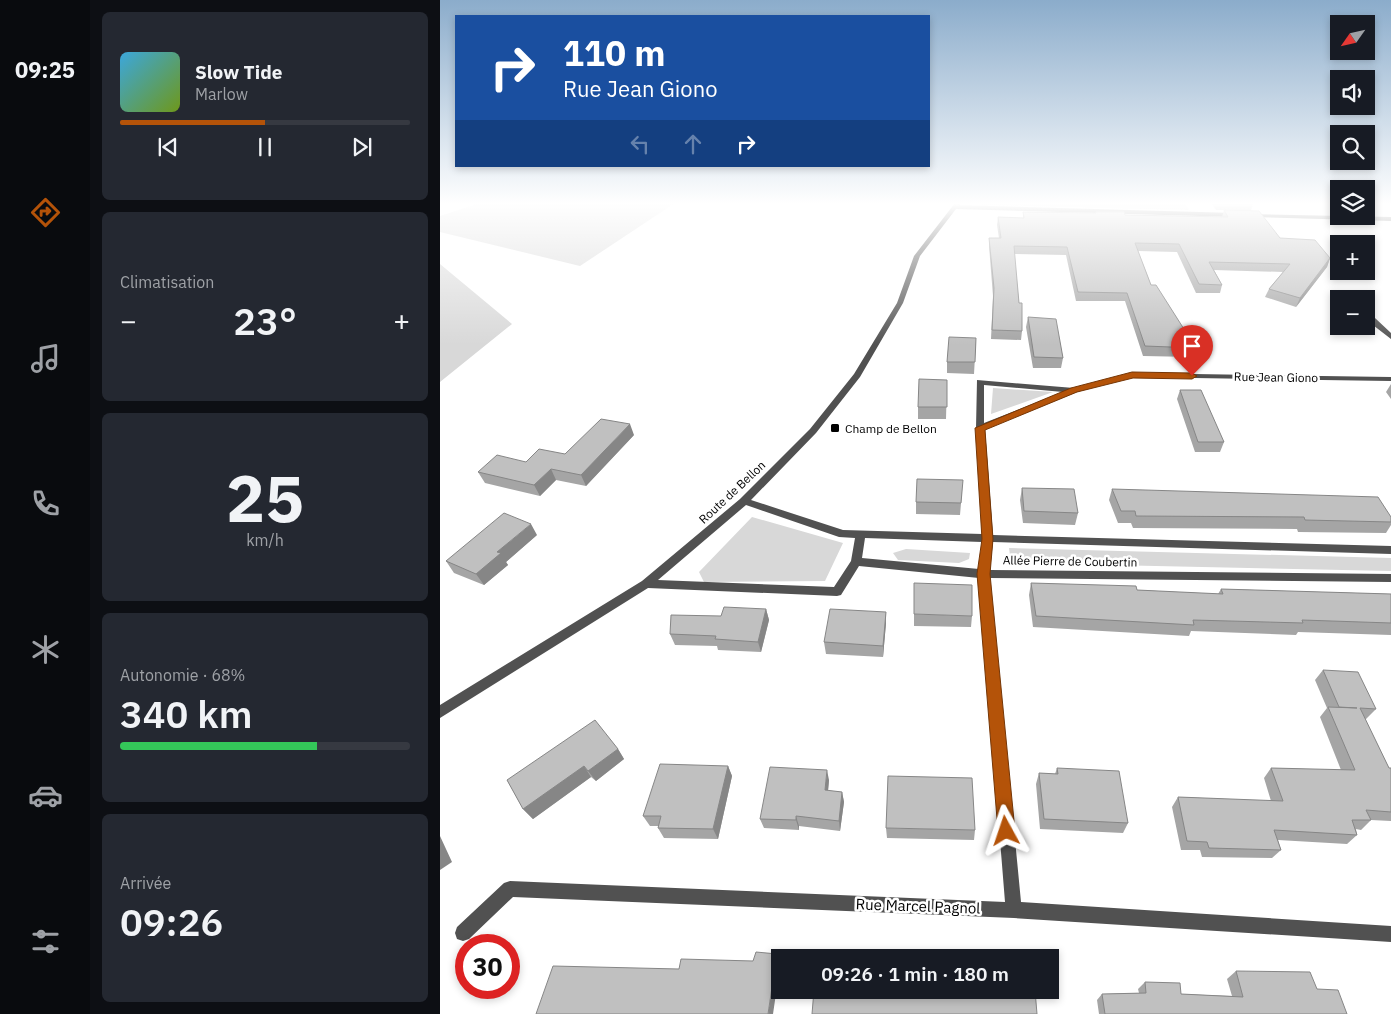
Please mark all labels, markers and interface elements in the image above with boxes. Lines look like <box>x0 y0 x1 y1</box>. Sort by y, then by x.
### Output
north arrow <box>1330 15 1375 60</box>
map controls <box>1330 15 1375 335</box>
text: 110 m <box>563 30 666 76</box>
icon: right <box>480 35 545 100</box>
text: 09:25 <box>15 55 75 84</box>
text: Slow Tide <box>195 60 282 84</box>
button: sound <box>1330 70 1375 115</box>
text: Rue Jean Giono <box>563 74 718 103</box>
text: Marlow <box>195 84 248 104</box>
button: search <box>1330 125 1375 170</box>
icon: left <box>626 130 654 158</box>
icon: ahead <box>679 130 707 158</box>
icon: right <box>732 130 760 158</box>
icon: previous <box>154 133 182 161</box>
icon: pause <box>251 133 279 161</box>
icon: next <box>348 133 376 161</box>
button: layers <box>1330 180 1375 225</box>
icon: directions <box>28 195 63 230</box>
button: + <box>1330 235 1375 280</box>
text: Climatisation <box>120 272 214 292</box>
button: − <box>1330 290 1375 335</box>
text: 23° <box>233 296 297 345</box>
text: − <box>120 302 137 339</box>
text: + <box>393 302 410 339</box>
pin <box>1171 325 1213 376</box>
icon: arrive <box>1178 332 1206 360</box>
icon: music <box>28 341 63 376</box>
street label: Rue Jean Giono <box>1234 369 1319 385</box>
place label: Champ de Bellon <box>845 421 937 436</box>
marker: Champ de Bellon <box>829 422 841 434</box>
text: 25 <box>226 455 304 540</box>
street label: Route de Bellon <box>696 457 768 527</box>
icon: phone <box>28 486 63 521</box>
text: km/h <box>246 530 284 550</box>
street label: Allée Pierre de Coubertin <box>1003 552 1137 570</box>
icon: climate <box>28 632 63 667</box>
text: Autonomie · 68% <box>120 665 245 685</box>
text: 340 km <box>120 689 252 738</box>
icon: car <box>28 778 63 813</box>
position arrow <box>979 804 1031 856</box>
text: Arrivée <box>120 873 171 893</box>
street label: Rue Marcel Pagnol <box>855 894 981 918</box>
text: 09:26 <box>120 897 223 946</box>
icon: filters <box>28 924 63 959</box>
speed limit sign: 30 <box>455 934 520 999</box>
text: 09:26 · 1 min · 180 m <box>821 962 1009 986</box>

